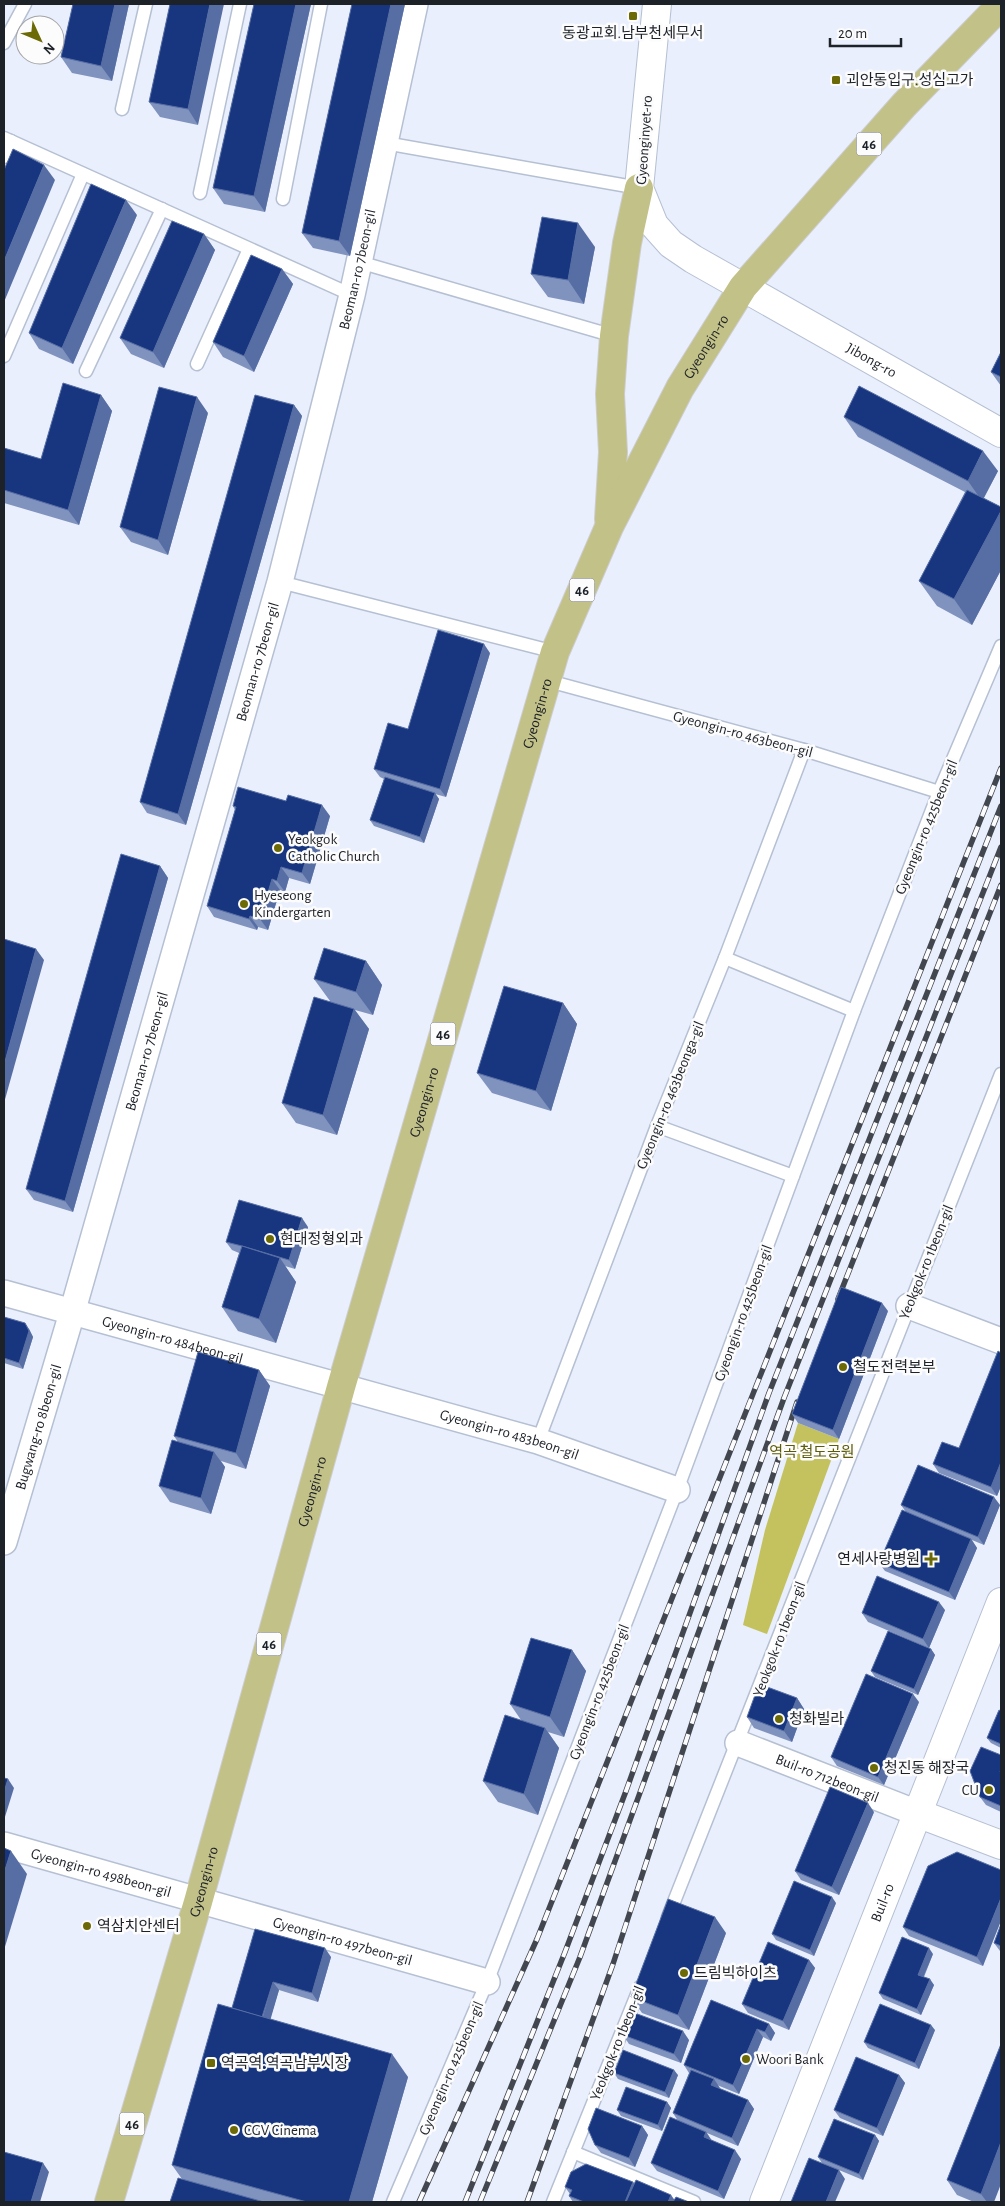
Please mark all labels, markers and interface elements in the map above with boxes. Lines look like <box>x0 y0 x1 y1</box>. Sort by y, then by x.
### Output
marker: 동광교회.남부천세무서 <box>627 10 639 22</box>
north arrow <box>15 15 65 65</box>
scale bar <box>830 15 901 47</box>
place label: 동광교회.남부천세무서 <box>562 24 704 41</box>
text: 20 m <box>838 26 867 41</box>
text: N <box>40 40 57 57</box>
place label: 괴안동입구.성심고가 <box>846 72 974 88</box>
marker: 괴안동입구.성심고가 <box>830 74 842 86</box>
street label: Gyeonginyet-ro <box>634 95 655 185</box>
road number: 46 <box>856 132 882 156</box>
street label: Beoman-ro 7beon-gil <box>337 208 378 331</box>
street label: Gyeongin-ro <box>681 312 732 381</box>
street label: Jibong-ro <box>844 340 899 380</box>
road number: 46 <box>570 578 594 602</box>
street label: Beoman-ro 7beon-gil <box>234 601 282 723</box>
street label: Gyeongin-ro <box>520 677 555 750</box>
street label: Gyeongin-ro 463beon-gil <box>671 709 814 760</box>
street label: Gyeongin-ro 425beon-gil <box>893 758 960 897</box>
place label: Yeokgok Catholic Church <box>288 832 380 864</box>
marker: Yeokgok Catholic Church <box>272 842 284 854</box>
place label: Hyeseong Kindergarten <box>254 888 331 920</box>
marker: Hyeseong Kindergarten <box>238 898 250 910</box>
street label: Beoman-ro 7beon-gil <box>123 990 171 1113</box>
street label: Gyeongin-ro 463beonga-gil <box>634 1019 707 1171</box>
road number: 46 <box>430 1022 456 1046</box>
street label: Gyeongin-ro <box>407 1066 442 1139</box>
street label: Yeokgok-ro 1beon-gil <box>897 1203 956 1322</box>
place label: 현대정형외과 <box>280 1230 363 1247</box>
marker: 현대정형외과 <box>264 1233 276 1245</box>
street label: Gyeongin-ro 425beon-gil <box>712 1243 775 1383</box>
street label: Gyeongin-ro 484beon-gil <box>101 1314 245 1367</box>
place label: 철도전력본부 <box>853 1359 936 1375</box>
marker: 철도전력본부 <box>837 1361 849 1373</box>
street label: Bugwang-ro 8beon-gil <box>13 1363 64 1492</box>
street label: Gyeongin-ro 483beon-gil <box>438 1407 581 1463</box>
park label: 역곡 철도공원 <box>769 1444 855 1460</box>
street label: Gyeongin-ro <box>296 1455 329 1528</box>
place label: 연세사랑병원 <box>837 1551 920 1567</box>
marker: 연세사랑병원 <box>924 1552 938 1566</box>
street label: Yeokgok-ro 1beon-gil <box>751 1579 808 1699</box>
street label: Gyeongin-ro 425beon-gil <box>567 1622 632 1762</box>
road number: 46 <box>256 1632 282 1656</box>
place label: 청화빌라 <box>789 1711 844 1727</box>
marker: 청화빌라 <box>773 1713 785 1725</box>
street label: Buil-ro 712beon-gil <box>773 1751 881 1805</box>
place label: 청진동 해장국 <box>884 1760 969 1776</box>
marker: 청진동 해장국 <box>868 1762 880 1774</box>
place label: CU <box>962 1783 979 1798</box>
marker: CU <box>983 1784 995 1796</box>
street label: Gyeongin-ro <box>187 1845 221 1919</box>
street label: Gyeongin-ro 498beon-gil <box>29 1846 173 1900</box>
street label: Buil-ro <box>868 1881 897 1924</box>
street label: Gyeongin-ro 497beon-gil <box>271 1915 414 1968</box>
place label: 역삼치안센터 <box>97 1918 180 1934</box>
marker: 역삼치안센터 <box>81 1920 93 1932</box>
place label: 드림빅하이츠 <box>694 1965 777 1981</box>
marker: 드림빅하이츠 <box>678 1967 690 1979</box>
street label: Yeokgok-ro 1beon-gil <box>588 1984 647 2103</box>
street label: Gyeongin-ro 425beon-gil <box>416 1999 486 2137</box>
place label: Woori Bank <box>756 2052 824 2067</box>
marker: Woori Bank <box>740 2053 752 2065</box>
place label: 역곡역.역곡남부시장 <box>221 2055 349 2071</box>
marker: 역곡역.역곡남부시장 <box>205 2057 217 2069</box>
road number: 46 <box>120 2112 144 2136</box>
place label: CGV Cinema <box>244 2123 317 2138</box>
marker: CGV Cinema <box>228 2124 240 2136</box>

